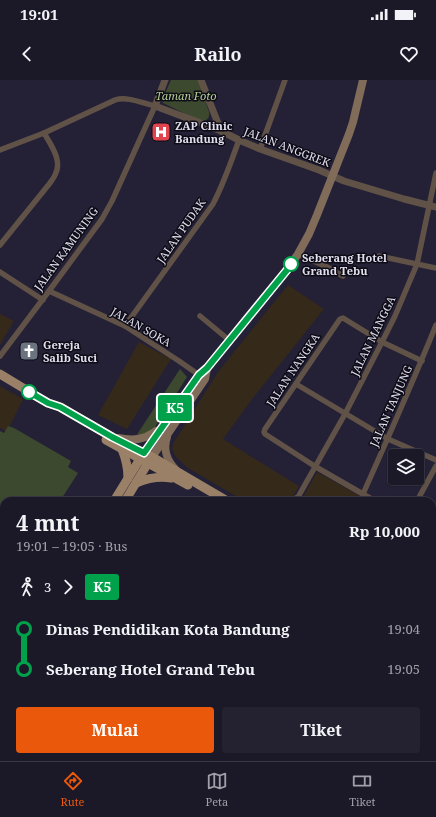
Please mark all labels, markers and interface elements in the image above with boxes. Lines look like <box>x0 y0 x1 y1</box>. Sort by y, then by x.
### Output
text: 19:01 <box>20 4 58 24</box>
text: Railo <box>194 42 242 66</box>
icon: back <box>16 43 38 65</box>
icon: heart <box>398 43 420 65</box>
park label: Taman Foto <box>155 88 217 103</box>
place label: ZAP Clinic Bandung <box>175 118 233 146</box>
hospital icon: ZAP Clinic Bandung <box>150 121 172 143</box>
street label: JALAN ANGGREK <box>241 123 333 170</box>
street label: JALAN PUDAK <box>152 195 209 267</box>
street label: JALAN KAMUNING <box>30 204 101 294</box>
place label: Seberang Hotel Grand Tebu <box>302 250 387 278</box>
marker: Seberang Hotel Grand Tebu <box>283 256 299 272</box>
street label: JALAN MANGGA <box>346 293 399 379</box>
street label: JALAN SOKA <box>108 303 174 350</box>
street label: JALAN NANGKA <box>262 330 323 410</box>
place label: Gereja Salib Suci <box>43 337 97 365</box>
church icon: Gereja Salib Suci <box>18 340 40 362</box>
street label: JALAN TANJUNG <box>365 362 415 450</box>
unlabelled marker <box>21 384 37 400</box>
line badge: K5 <box>157 395 193 421</box>
text: K5 <box>166 398 184 417</box>
map controls <box>388 449 424 485</box>
button: layers <box>388 449 424 485</box>
text: 4 mnt <box>16 507 79 537</box>
text: Rp 10,000 <box>349 521 420 541</box>
text: 19:01 – 19:05 · Bus <box>16 537 127 555</box>
icon: walk <box>16 576 38 598</box>
icon: forward <box>57 576 79 598</box>
text: K5 <box>93 577 111 596</box>
text: 3 <box>44 578 51 596</box>
text: Dinas Pendidikan Kota Bandung <box>46 619 290 639</box>
text: 19:04 <box>387 620 420 638</box>
text: Seberang Hotel Grand Tebu <box>46 659 255 679</box>
text: 19:05 <box>387 660 420 678</box>
button: Mulai <box>16 707 214 753</box>
button: Tiket <box>222 707 420 753</box>
tab: Rute <box>61 770 84 809</box>
tab: Peta <box>206 770 228 809</box>
tab: Tiket <box>349 770 375 809</box>

